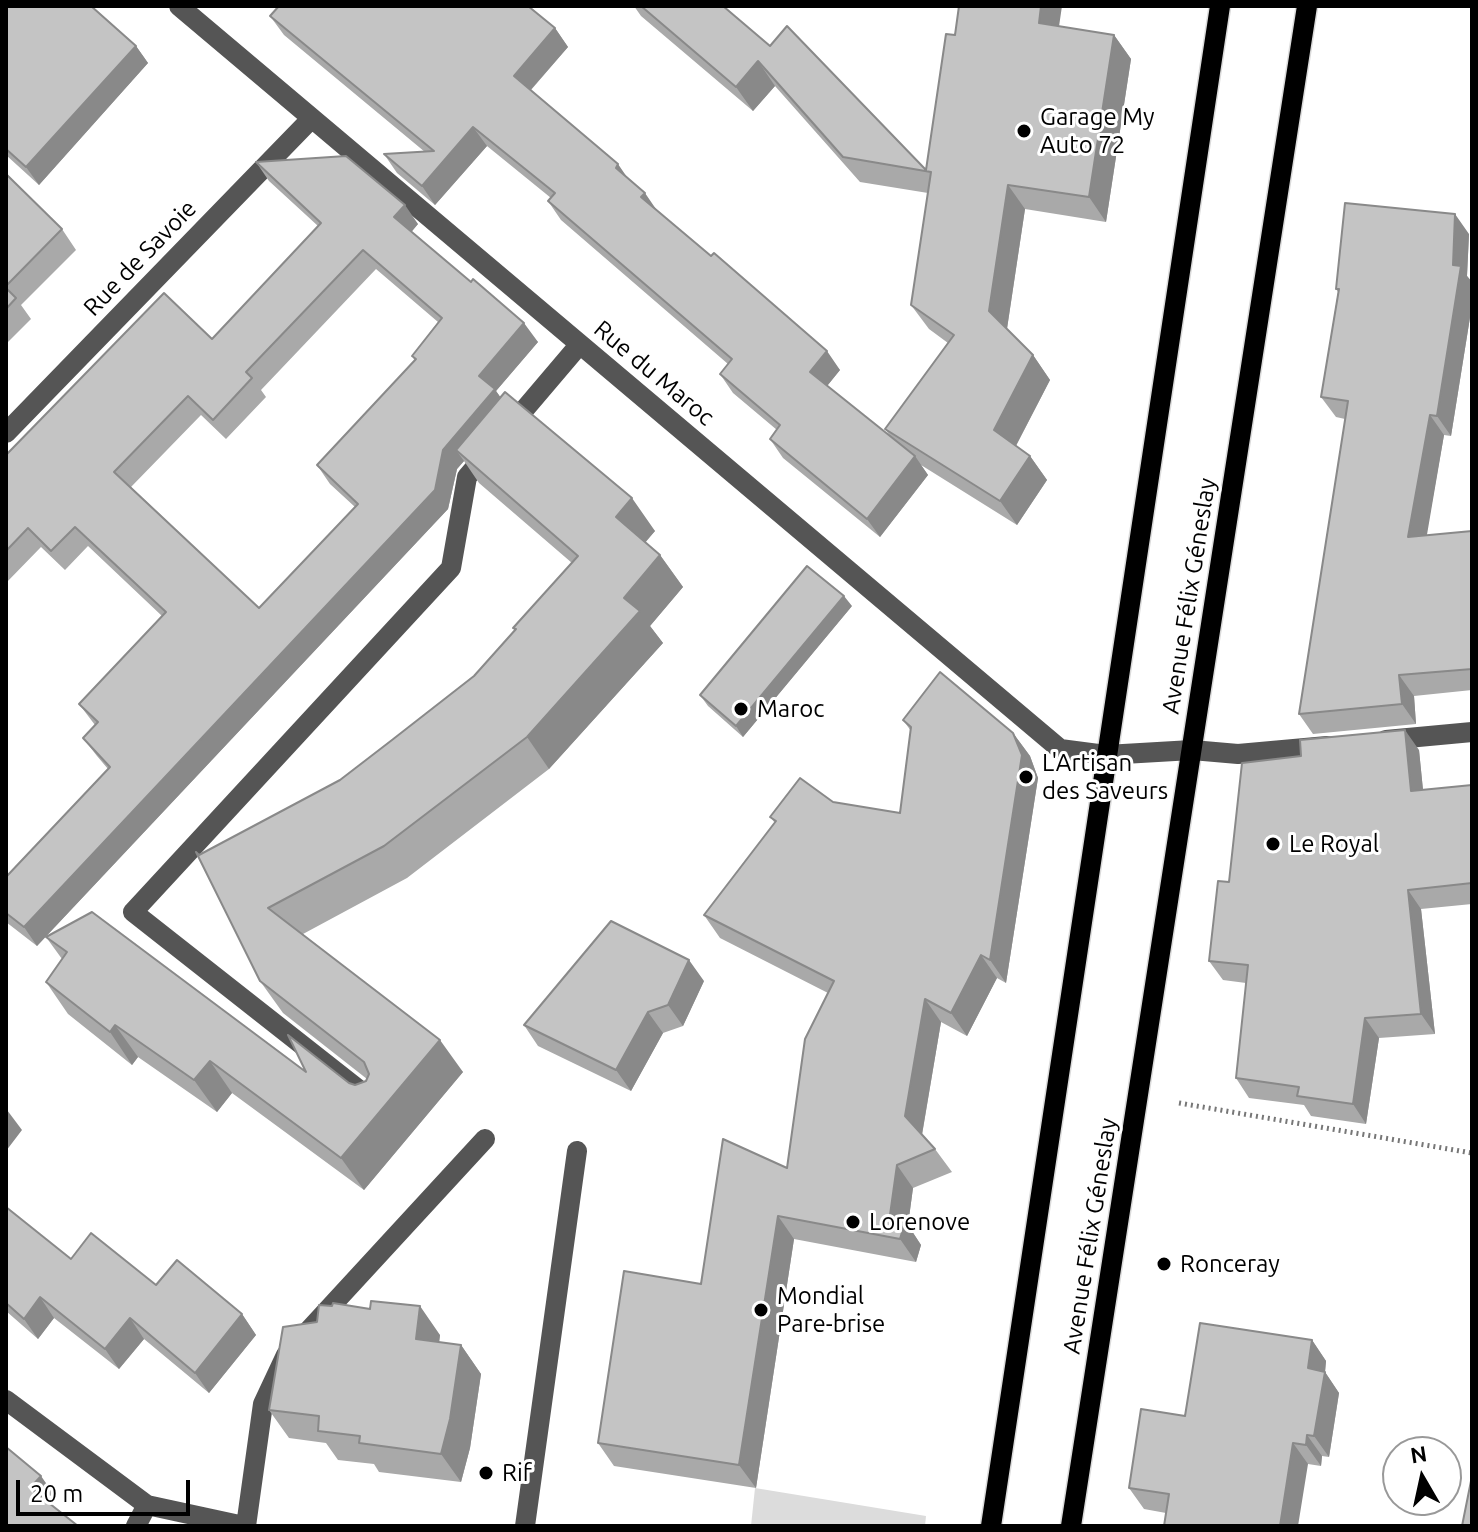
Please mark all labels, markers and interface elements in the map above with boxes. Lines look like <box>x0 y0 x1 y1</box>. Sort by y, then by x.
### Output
place label: Garage My Auto 72 <box>1040 103 1155 159</box>
marker: Garage My Auto 72 <box>1015 122 1033 140</box>
street label: Rue de Savoie <box>78 194 202 322</box>
street label: Rue du Maroc <box>588 314 720 432</box>
street label: Avenue Félix Géneslay <box>1156 476 1222 716</box>
place label: Maroc <box>757 695 824 723</box>
marker: Maroc <box>732 700 750 718</box>
place label: L'Artisan des Saveurs <box>1042 749 1168 805</box>
marker: L'Artisan des Saveurs <box>1017 768 1035 786</box>
place label: Le Royal <box>1289 830 1379 858</box>
marker: Le Royal <box>1264 835 1282 853</box>
street label: Avenue Félix Géneslay <box>1057 1116 1123 1356</box>
place label: Lorenove <box>869 1208 970 1236</box>
marker: Lorenove <box>844 1213 862 1231</box>
place label: Ronceray <box>1180 1250 1280 1278</box>
marker: Ronceray <box>1155 1255 1173 1273</box>
place label: Mondial Pare-brise <box>777 1282 885 1338</box>
marker: Mondial Pare-brise <box>752 1301 770 1319</box>
north arrow <box>1382 1436 1462 1516</box>
text: N <box>1408 1440 1429 1467</box>
place label: Rif <box>502 1459 532 1487</box>
scale bar <box>20 1464 194 1514</box>
marker: Rif <box>477 1464 495 1482</box>
text: 20 m <box>30 1480 83 1507</box>

